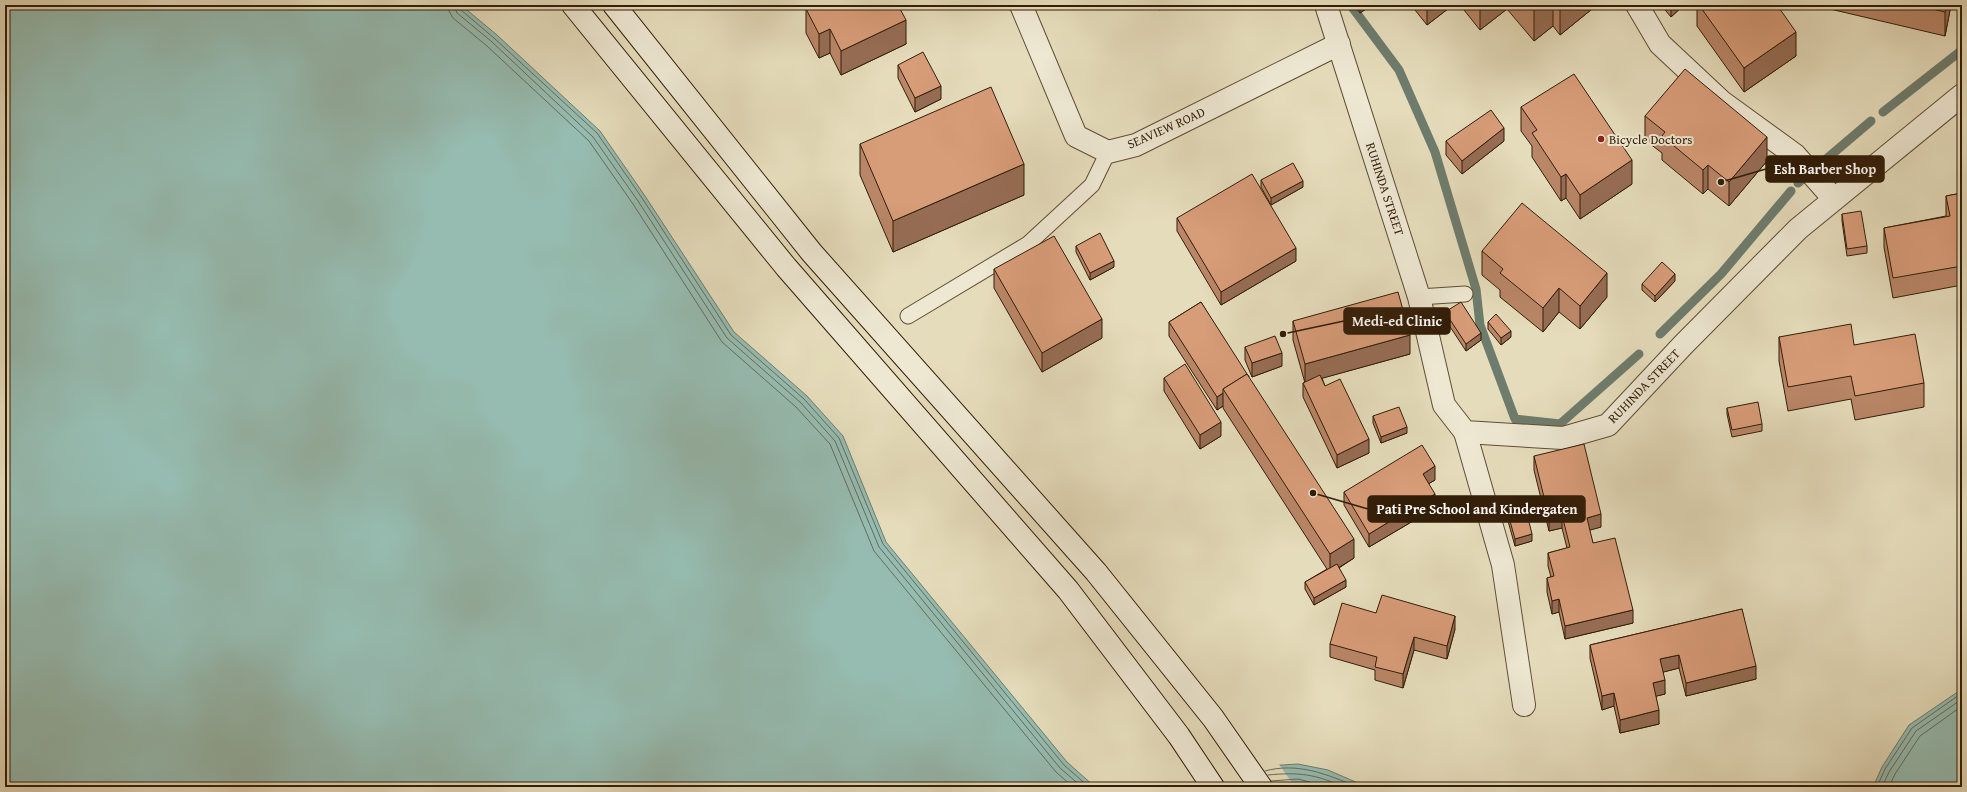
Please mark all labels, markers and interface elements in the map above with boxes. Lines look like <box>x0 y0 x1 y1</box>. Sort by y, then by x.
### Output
street label: SEAVIEW ROAD <box>1124 102 1208 154</box>
place label: Bicycle Doctors <box>1609 130 1692 149</box>
marker: Bicycle Doctors <box>1596 134 1606 144</box>
street label: RUHINDA STREET <box>1361 140 1409 239</box>
callout: Esh Barber Shop <box>1766 156 1884 182</box>
text: Esh Barber Shop <box>1774 159 1876 179</box>
callout: Medi-ed Clinic <box>1344 308 1450 334</box>
text: Medi-ed Clinic <box>1352 311 1443 331</box>
street label: RUHINDA STREET <box>1603 344 1685 427</box>
callout: Pati Pre School and Kindergaten <box>1368 496 1585 522</box>
text: Pati Pre School and Kindergaten <box>1377 499 1578 519</box>

